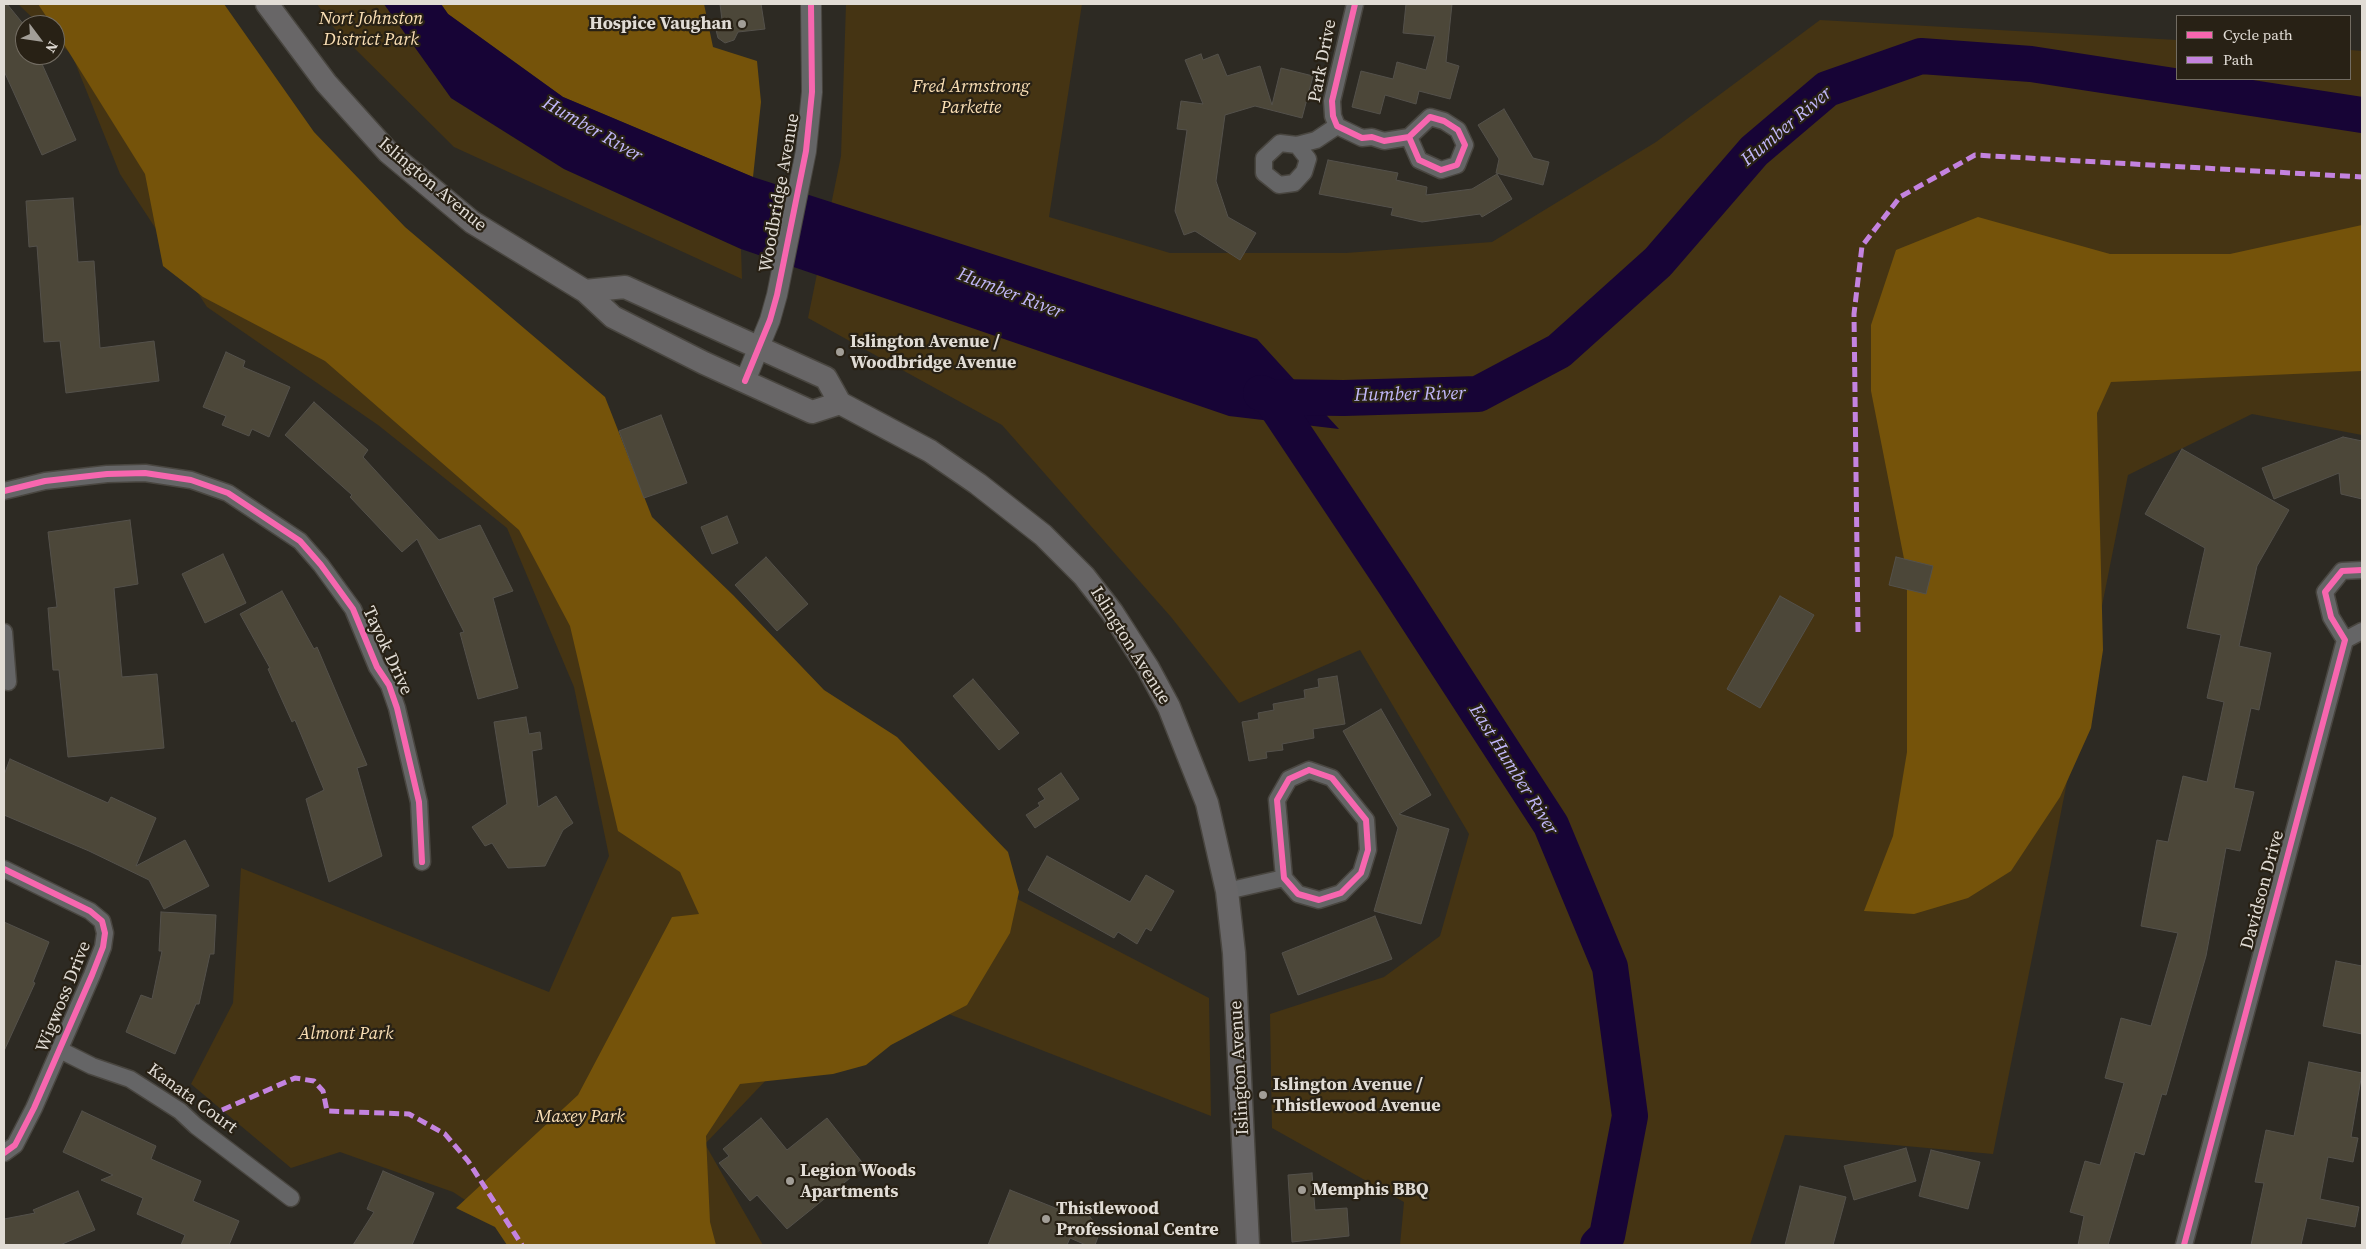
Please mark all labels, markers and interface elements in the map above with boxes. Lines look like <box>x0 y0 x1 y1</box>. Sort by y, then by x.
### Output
park label: Nort Johnston District Park <box>319 8 423 50</box>
place label: Hospice Vaughan <box>589 13 732 35</box>
north arrow <box>15 15 65 65</box>
legend <box>2176 15 2351 80</box>
street label: Park Drive <box>1304 17 1342 105</box>
marker: Hospice Vaughan <box>736 18 748 30</box>
text: Cycle path <box>2223 24 2293 45</box>
text: N <box>41 38 63 57</box>
text: Path <box>2223 49 2253 70</box>
park label: Fred Armstrong Parkette <box>912 76 1030 118</box>
water label: Humber River <box>1737 82 1837 172</box>
water label: Humber River <box>538 92 646 168</box>
street label: Woodbridge Avenue <box>755 112 805 274</box>
street label: Islington Avenue <box>373 133 491 237</box>
water label: Humber River <box>954 263 1066 325</box>
place label: Islington Avenue / Woodbridge Avenue <box>850 331 1016 374</box>
marker: Islington Avenue / Woodbridge Avenue <box>834 346 846 358</box>
water label: Humber River <box>1354 383 1466 407</box>
street label: Islington Avenue <box>1085 583 1175 709</box>
street label: Tayok Drive <box>357 603 417 699</box>
water label: East Humber River <box>1464 700 1562 840</box>
street label: Davidson Drive <box>2237 828 2289 952</box>
street label: Wigwoss Drive <box>32 938 96 1056</box>
street label: Islington Avenue <box>1226 1000 1254 1136</box>
park label: Almont Park <box>299 1023 393 1045</box>
street label: Kanata Court <box>143 1059 241 1139</box>
place label: Islington Avenue / Thistlewood Avenue <box>1273 1074 1441 1116</box>
marker: Islington Avenue / Thistlewood Avenue <box>1257 1089 1269 1101</box>
park label: Maxey Park <box>535 1106 625 1128</box>
place label: Legion Woods Apartments <box>800 1160 916 1202</box>
marker: Legion Woods Apartments <box>784 1175 796 1187</box>
place label: Memphis BBQ <box>1312 1179 1429 1201</box>
marker: Memphis BBQ <box>1296 1184 1308 1196</box>
place label: Thistlewood Professional Centre <box>1056 1198 1219 1240</box>
marker: Thistlewood Professional Centre <box>1040 1213 1052 1225</box>

